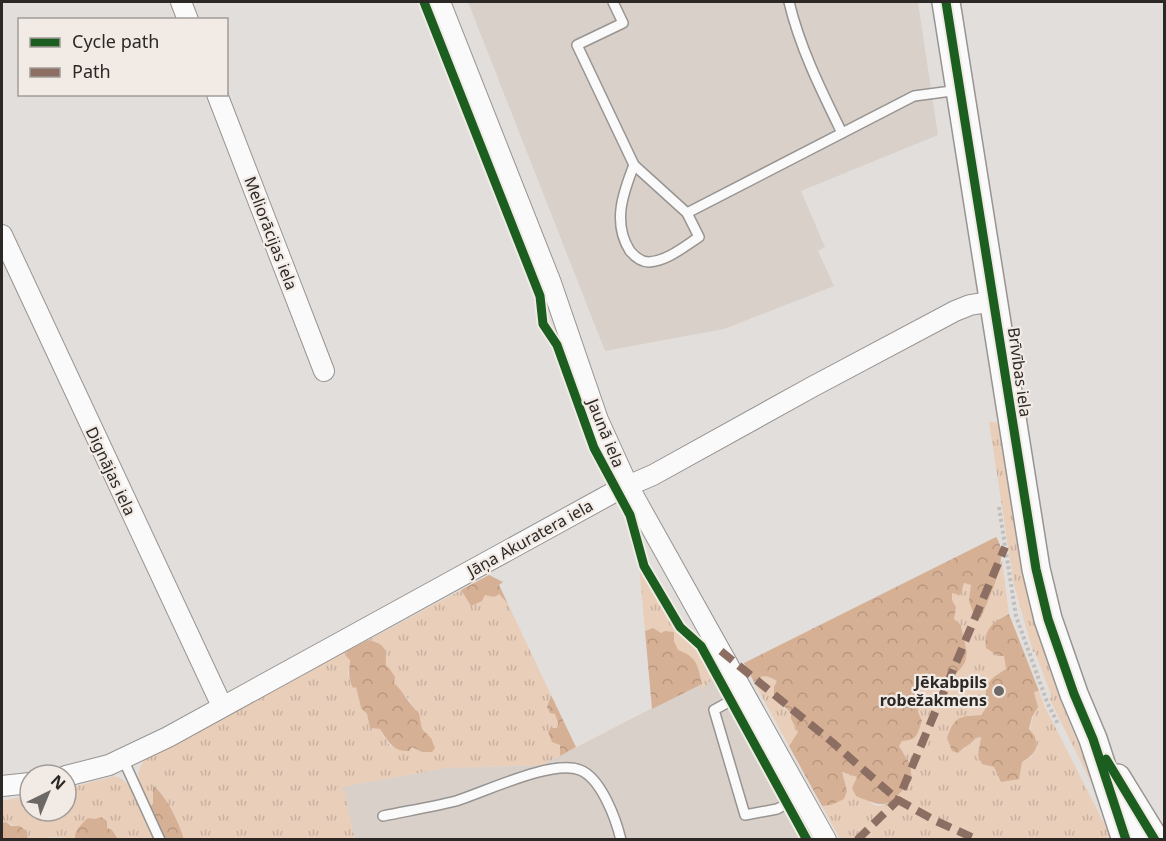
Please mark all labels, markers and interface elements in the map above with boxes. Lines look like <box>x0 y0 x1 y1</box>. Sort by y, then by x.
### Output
legend <box>18 18 228 96</box>
text: Cycle path <box>72 29 159 53</box>
text: Path <box>72 59 111 83</box>
street label: Meliorācijas iela <box>239 173 303 293</box>
street label: Brīvības iela <box>1003 326 1037 418</box>
street label: Jaunā iela <box>581 393 630 471</box>
street label: Dignājas iela <box>81 423 141 519</box>
street label: Jāņa Akuratera iela <box>461 494 597 583</box>
place label: Jēkabpils robežakmens <box>880 671 987 711</box>
marker: Jēkabpils robežakmens <box>992 684 1006 698</box>
north arrow <box>18 763 78 823</box>
text: N <box>46 770 70 795</box>

